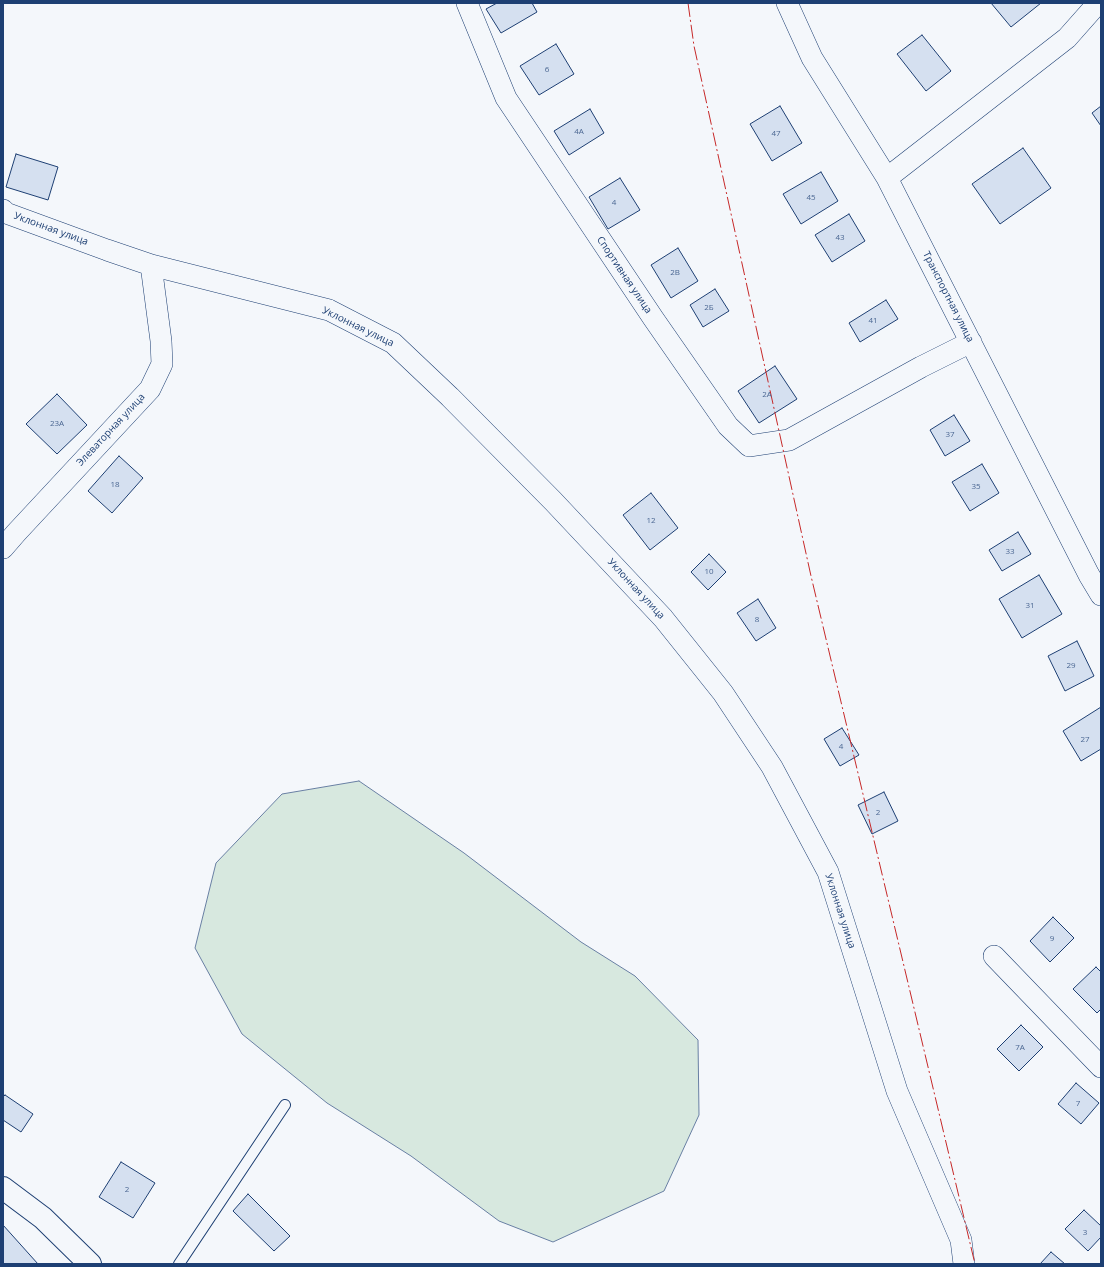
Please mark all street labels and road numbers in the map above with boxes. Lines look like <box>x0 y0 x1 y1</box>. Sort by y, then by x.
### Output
street label: Уклонная улица <box>12 210 90 248</box>
street label: Спортивная улица <box>594 234 654 316</box>
street label: Транспортная улица <box>920 250 976 344</box>
street label: Уклонная улица <box>320 304 396 350</box>
street label: Элеваторная улица <box>74 391 148 469</box>
street label: Уклонная улица <box>605 556 667 622</box>
street label: Уклонная улица <box>822 872 858 950</box>

